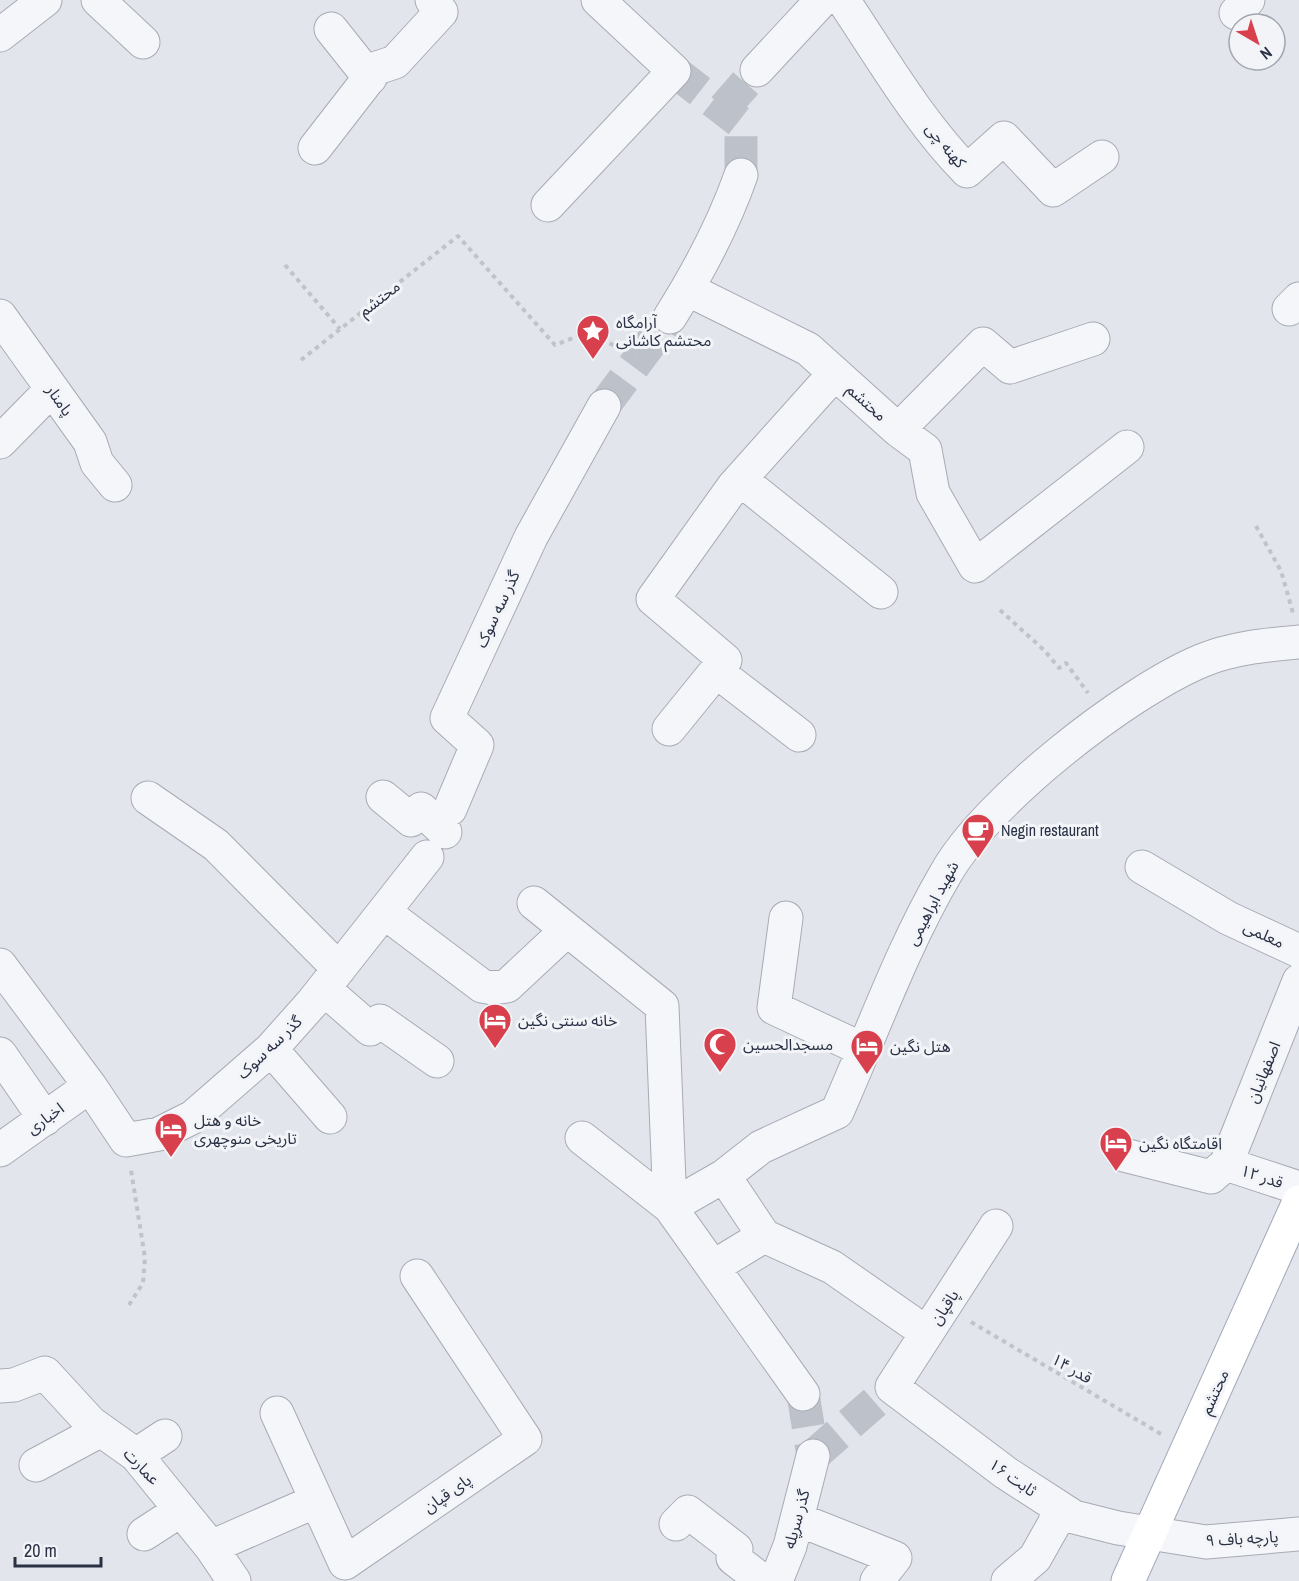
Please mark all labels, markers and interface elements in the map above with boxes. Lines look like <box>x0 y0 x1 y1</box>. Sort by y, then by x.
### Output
north arrow <box>1227 12 1287 72</box>
text: N <box>1256 42 1277 65</box>
street label: کهنه چی <box>921 118 972 173</box>
street label: محتشم <box>354 275 406 323</box>
place label: آرامگاه محتشم کاشانی <box>616 311 711 353</box>
place icon: آرامگاه محتشم کاشانی <box>575 313 611 360</box>
street label: محتشم <box>841 378 892 427</box>
street label: پامنار <box>41 379 79 420</box>
street label: گذر سه سوک <box>470 567 525 651</box>
cafe icon: Negin restaurant <box>960 812 996 859</box>
place label: Negin restaurant <box>1001 819 1099 841</box>
street label: شهید ابراهیمی <box>900 857 964 949</box>
street label: معلمی <box>1240 915 1288 953</box>
hotel icon: خانه سنتی نگین <box>477 1002 513 1049</box>
place label: خانه سنتی نگین <box>518 1009 617 1031</box>
street label: گذر سه سوک <box>232 1010 307 1084</box>
mosque icon: مسجدالحسین <box>702 1026 738 1073</box>
hotel icon: هتل نگین <box>849 1028 885 1075</box>
place label: مسجدالحسین <box>743 1033 833 1055</box>
place label: هتل نگین <box>890 1035 951 1057</box>
street label: اصفهانیان <box>1241 1038 1285 1106</box>
street label: اخباری <box>22 1097 68 1139</box>
place label: خانه و هتل تاریخی منوچهری <box>194 1109 297 1149</box>
hotel icon: خانه و هتل تاریخی منوچهری <box>153 1111 189 1158</box>
hotel icon: اقامتگاه نگین <box>1098 1125 1134 1172</box>
place label: اقامتگاه نگین <box>1139 1132 1222 1154</box>
street label: قدر ۱۲ <box>1238 1159 1286 1193</box>
street label: پاقپان <box>924 1285 964 1329</box>
street label: قدر ۱۴ <box>1048 1348 1096 1388</box>
street label: محتشم <box>1194 1366 1235 1419</box>
street label: عمارت <box>119 1443 165 1489</box>
street label: ثابت ۱۶ <box>985 1453 1041 1501</box>
street label: پای قپان <box>419 1469 475 1518</box>
street label: گذر سرپله <box>778 1487 815 1551</box>
street label: پارچه باف ۹ <box>1205 1525 1279 1551</box>
scale bar <box>15 1530 100 1568</box>
text: 20 m <box>24 1538 57 1563</box>

